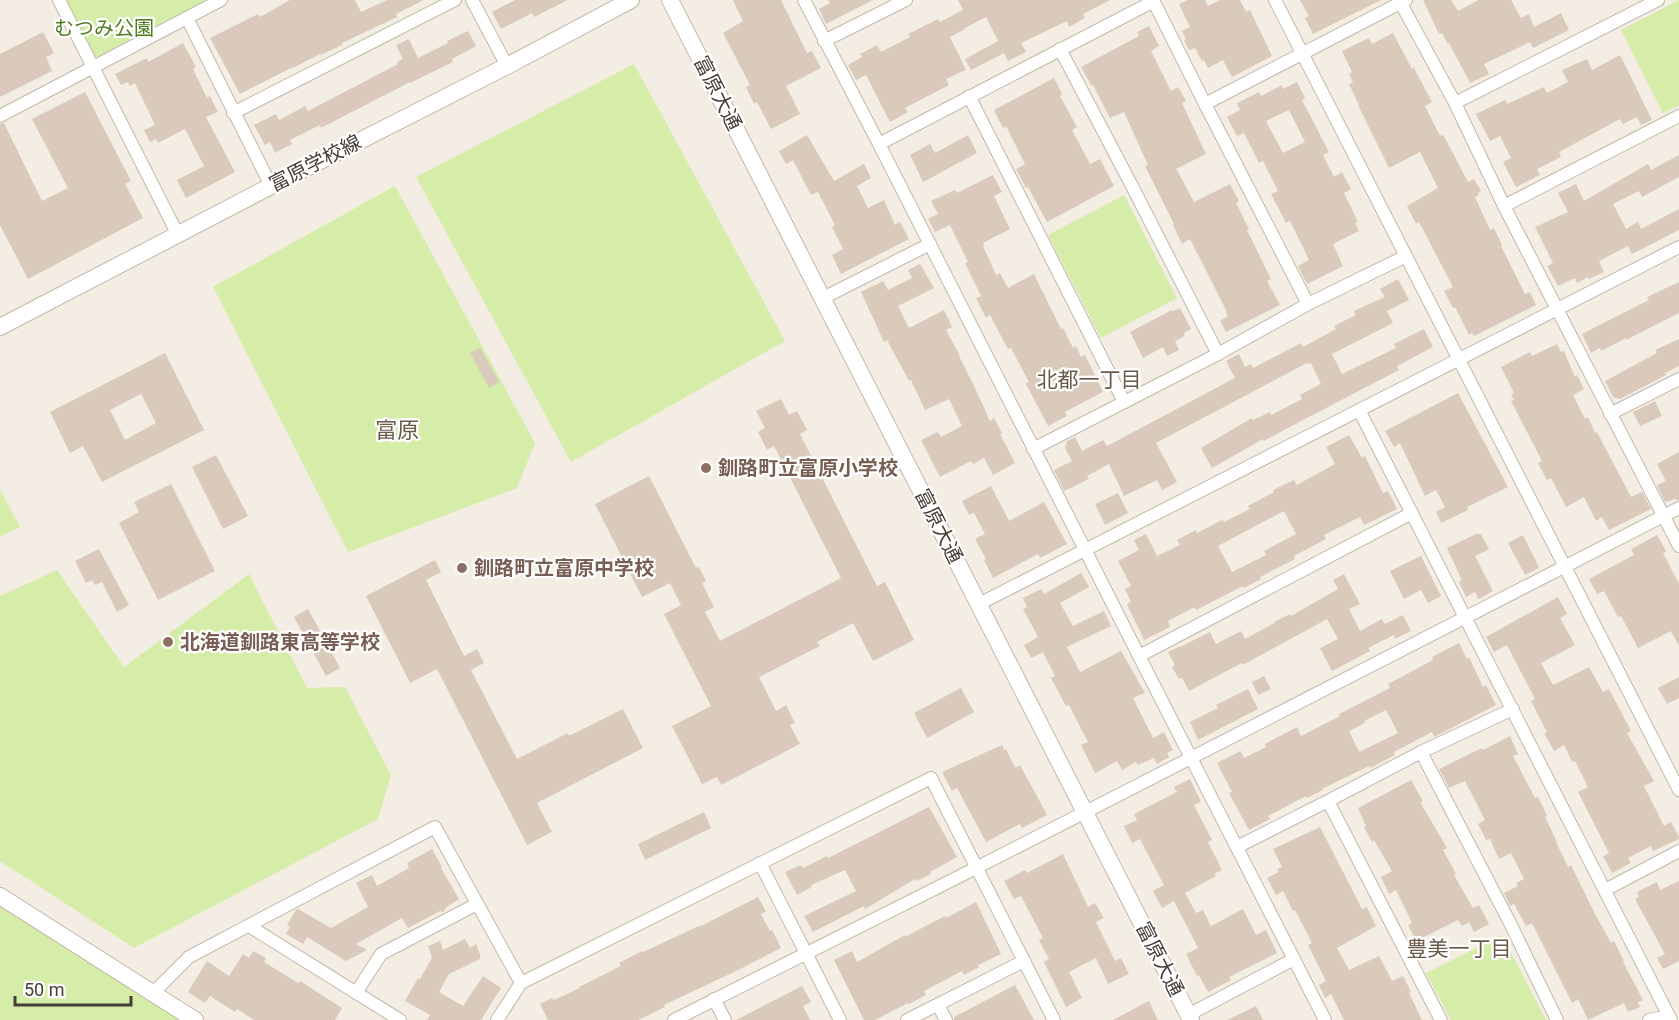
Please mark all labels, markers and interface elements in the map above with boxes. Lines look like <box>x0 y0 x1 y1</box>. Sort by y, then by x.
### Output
park label: むつみ公園 <box>54 16 154 40</box>
street label: 富原大通 <box>689 52 747 134</box>
street label: 富原学校線 <box>265 130 365 196</box>
district label: 北都一丁目 <box>1037 368 1142 392</box>
district label: 富原 <box>375 418 419 443</box>
place label: 釧路町立富原小学校 <box>718 456 898 480</box>
marker: 釧路町立富原小学校 <box>699 461 713 475</box>
street label: 富原大通 <box>910 485 968 567</box>
place label: 釧路町立富原中学校 <box>474 556 654 580</box>
marker: 釧路町立富原中学校 <box>455 561 469 575</box>
place label: 北海道釧路東高等学校 <box>180 630 380 654</box>
marker: 北海道釧路東高等学校 <box>161 635 175 649</box>
street label: 富原大通 <box>1131 918 1189 1000</box>
district label: 豊美一丁目 <box>1407 937 1512 961</box>
scale bar <box>15 969 130 1007</box>
text: 50 m <box>24 979 64 1000</box>

